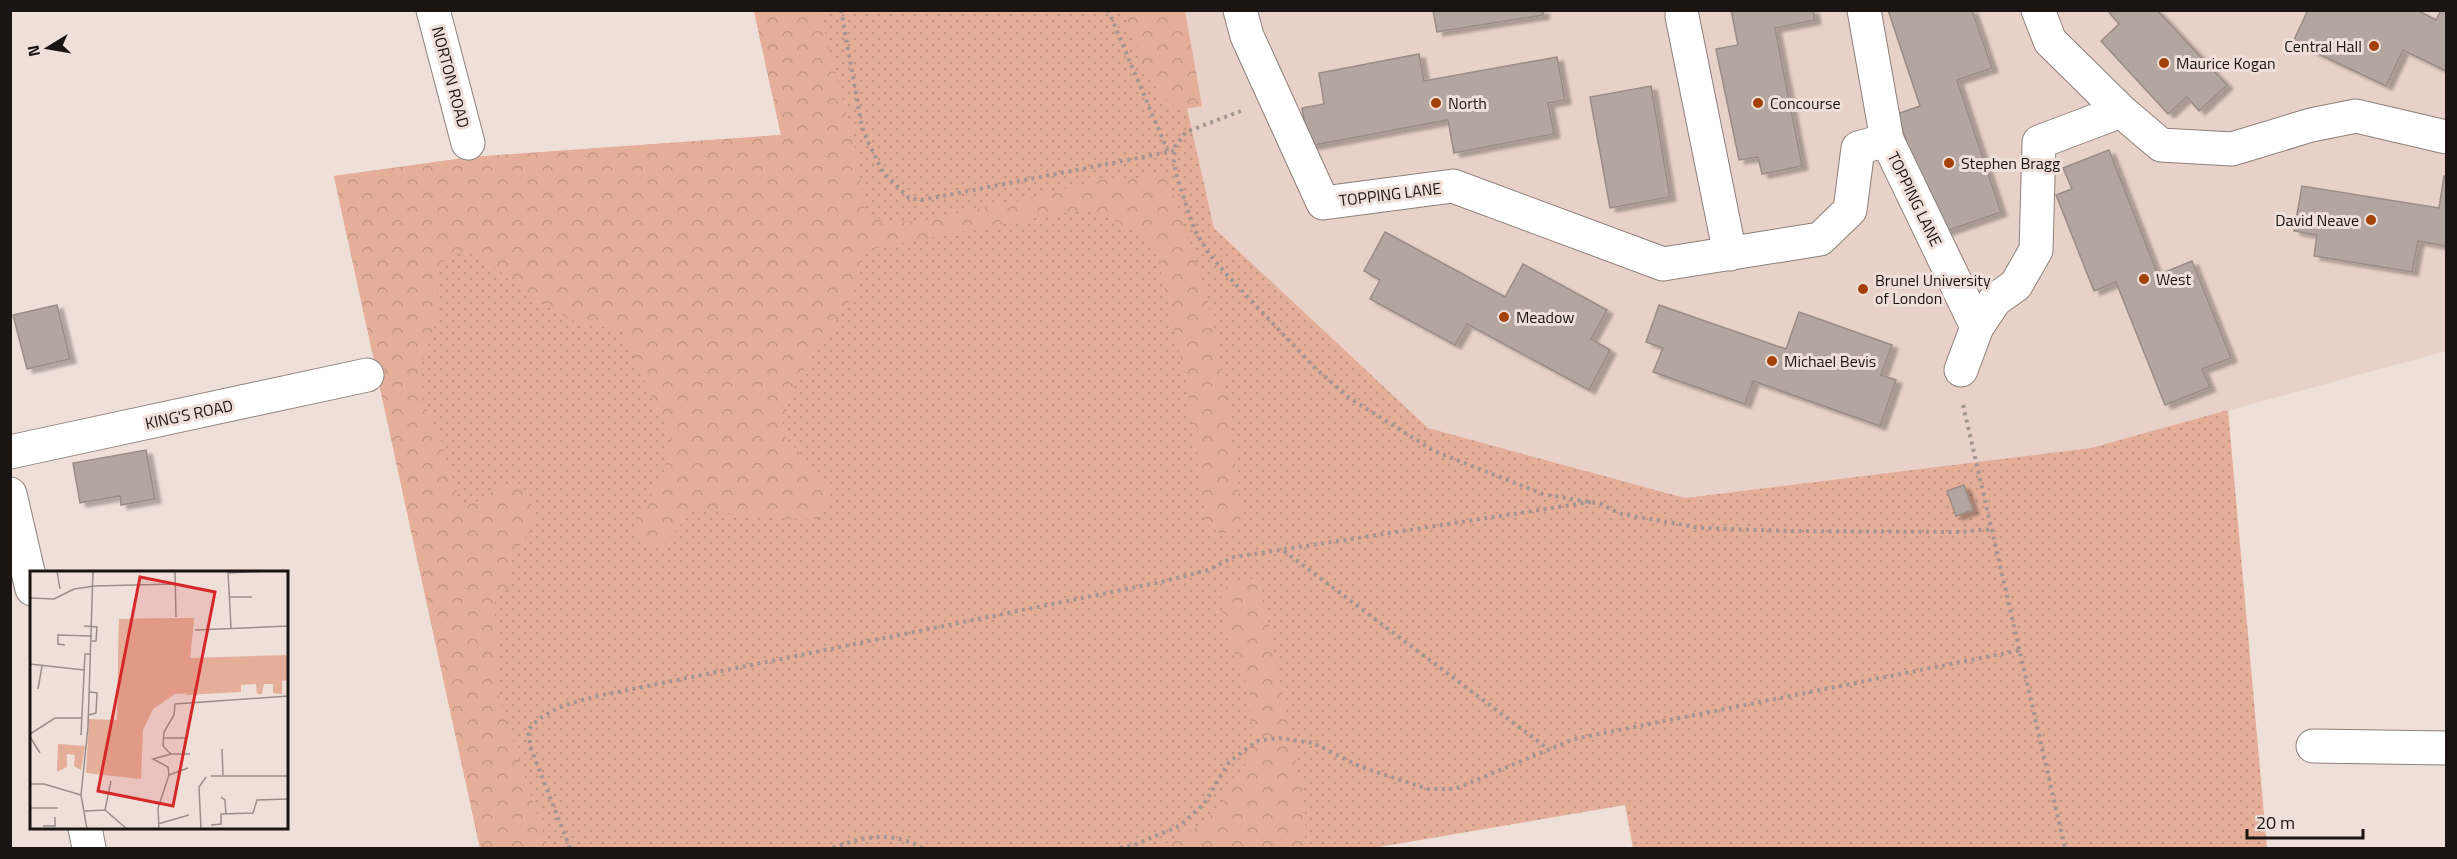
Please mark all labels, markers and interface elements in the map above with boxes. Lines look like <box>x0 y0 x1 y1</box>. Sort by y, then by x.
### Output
north arrow <box>18 18 78 78</box>
street label: NORTON ROAD <box>426 24 476 130</box>
place label: Central Hall <box>2284 34 2362 58</box>
marker: Central Hall <box>2367 39 2381 53</box>
text: N <box>20 43 46 59</box>
place label: Maurice Kogan <box>2176 51 2276 75</box>
marker: Maurice Kogan <box>2157 56 2171 70</box>
place label: North <box>1448 91 1487 115</box>
place label: Concourse <box>1770 91 1840 115</box>
marker: North <box>1429 96 1443 110</box>
marker: Concourse <box>1751 96 1765 110</box>
street label: TOPPING LANE <box>1882 148 1948 251</box>
place label: Stephen Bragg <box>1961 151 2060 175</box>
marker: Stephen Bragg <box>1942 156 1956 170</box>
street label: TOPPING LANE <box>1338 176 1443 212</box>
place label: David Neave <box>2275 208 2359 232</box>
marker: David Neave <box>2364 213 2378 227</box>
place label: West <box>2156 267 2191 291</box>
place label: Brunel University of London <box>1875 268 1991 310</box>
marker: West <box>2137 272 2151 286</box>
marker: Brunel University of London <box>1856 282 1870 296</box>
place label: Meadow <box>1516 305 1574 329</box>
marker: Meadow <box>1497 310 1511 324</box>
place label: Michael Bevis <box>1784 349 1876 373</box>
marker: Michael Bevis <box>1765 354 1779 368</box>
street label: KING'S ROAD <box>143 393 235 435</box>
inset map <box>30 571 288 829</box>
scale bar <box>2247 802 2362 840</box>
text: 20 m <box>2256 809 2295 836</box>

